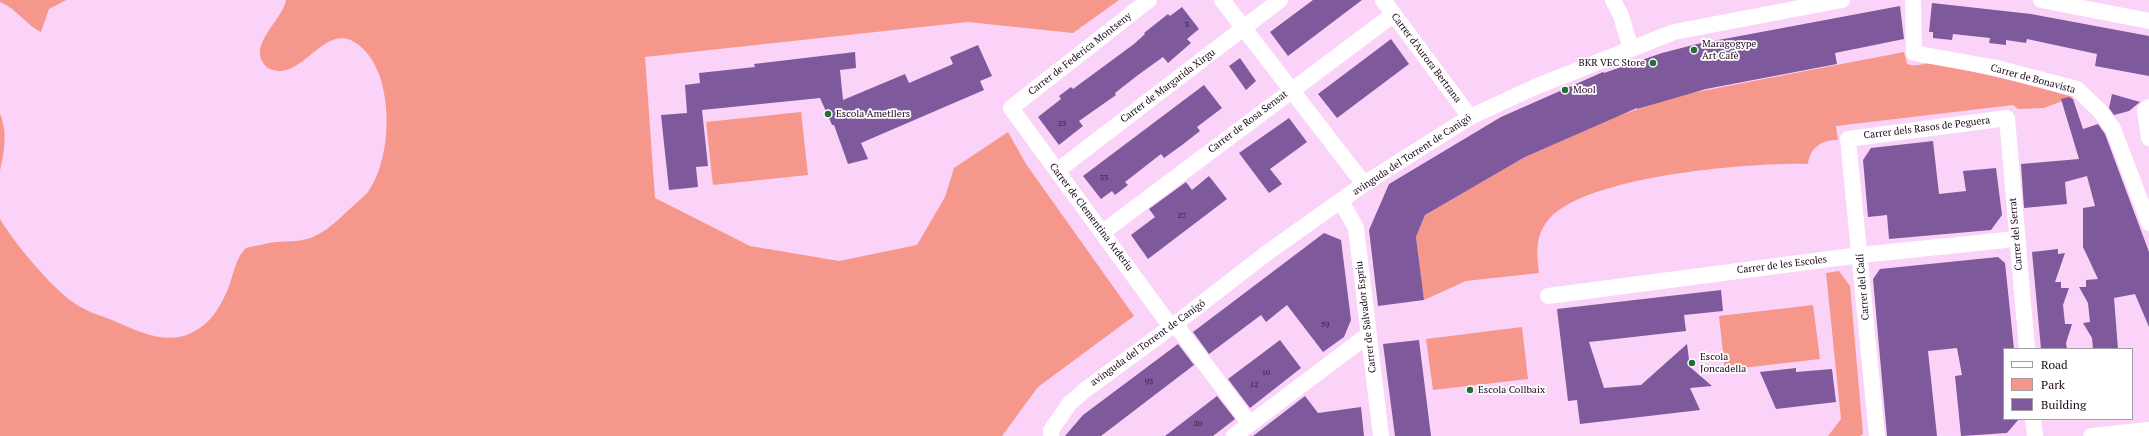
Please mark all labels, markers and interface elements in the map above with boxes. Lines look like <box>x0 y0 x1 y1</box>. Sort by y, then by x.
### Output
street label: Carrer de Federica Montseny <box>1026 10 1134 98</box>
street label: Carrer d'Aurora Bertrana <box>1388 11 1464 105</box>
house number: 3 <box>1185 20 1189 30</box>
place label: Maragogype Art Cafè <box>1702 38 1756 62</box>
marker: Maragogype Art Cafè <box>1689 45 1699 55</box>
street label: Carrer de Margarida Xirgu <box>1118 46 1218 126</box>
place label: BKR VEC Store <box>1579 57 1645 69</box>
marker: BKR VEC Store <box>1648 58 1658 68</box>
street label: Carrer de Bonavista <box>1989 62 2077 96</box>
place label: Mool <box>1573 84 1596 96</box>
marker: Mool <box>1560 85 1570 95</box>
street label: Carrer de Rosa Sensat <box>1206 88 1290 156</box>
place label: Escola Ametllers <box>836 108 910 120</box>
marker: Escola Ametllers <box>823 109 833 119</box>
street label: avinguda del Torrent de Canigó <box>1350 112 1474 198</box>
street label: Carrer dels Rasos de Peguera <box>1863 114 1991 142</box>
house number: 23 <box>1058 119 1066 129</box>
street label: Carrer de Clementina Arderiu <box>1047 161 1135 273</box>
house number: 33 <box>1100 173 1108 183</box>
street label: Carrer del Serrat <box>2007 197 2025 271</box>
house number: 27 <box>1178 211 1186 221</box>
street label: Carrer del Cadí <box>1854 253 1872 321</box>
street label: Carrer de les Escoles <box>1736 254 1828 276</box>
street label: Carrer de Salvador Espriu <box>1353 260 1379 374</box>
street label: avinguda del Torrent de Canigó <box>1088 297 1208 389</box>
house number: 59 <box>1321 320 1329 330</box>
legend <box>2003 348 2133 420</box>
place label: Escola Joncadella <box>1700 351 1746 374</box>
text: Road <box>2041 357 2068 372</box>
marker: Escola Joncadella <box>1687 358 1697 368</box>
house number: 10 <box>1262 368 1270 378</box>
house number: 93 <box>1145 377 1153 387</box>
text: Park <box>2041 377 2065 392</box>
house number: 12 <box>1250 380 1258 390</box>
place label: Escola Collbaix <box>1478 384 1545 396</box>
marker: Escola Collbaix <box>1465 385 1475 395</box>
text: Building <box>2041 397 2086 412</box>
house number: 20 <box>1194 419 1202 429</box>

